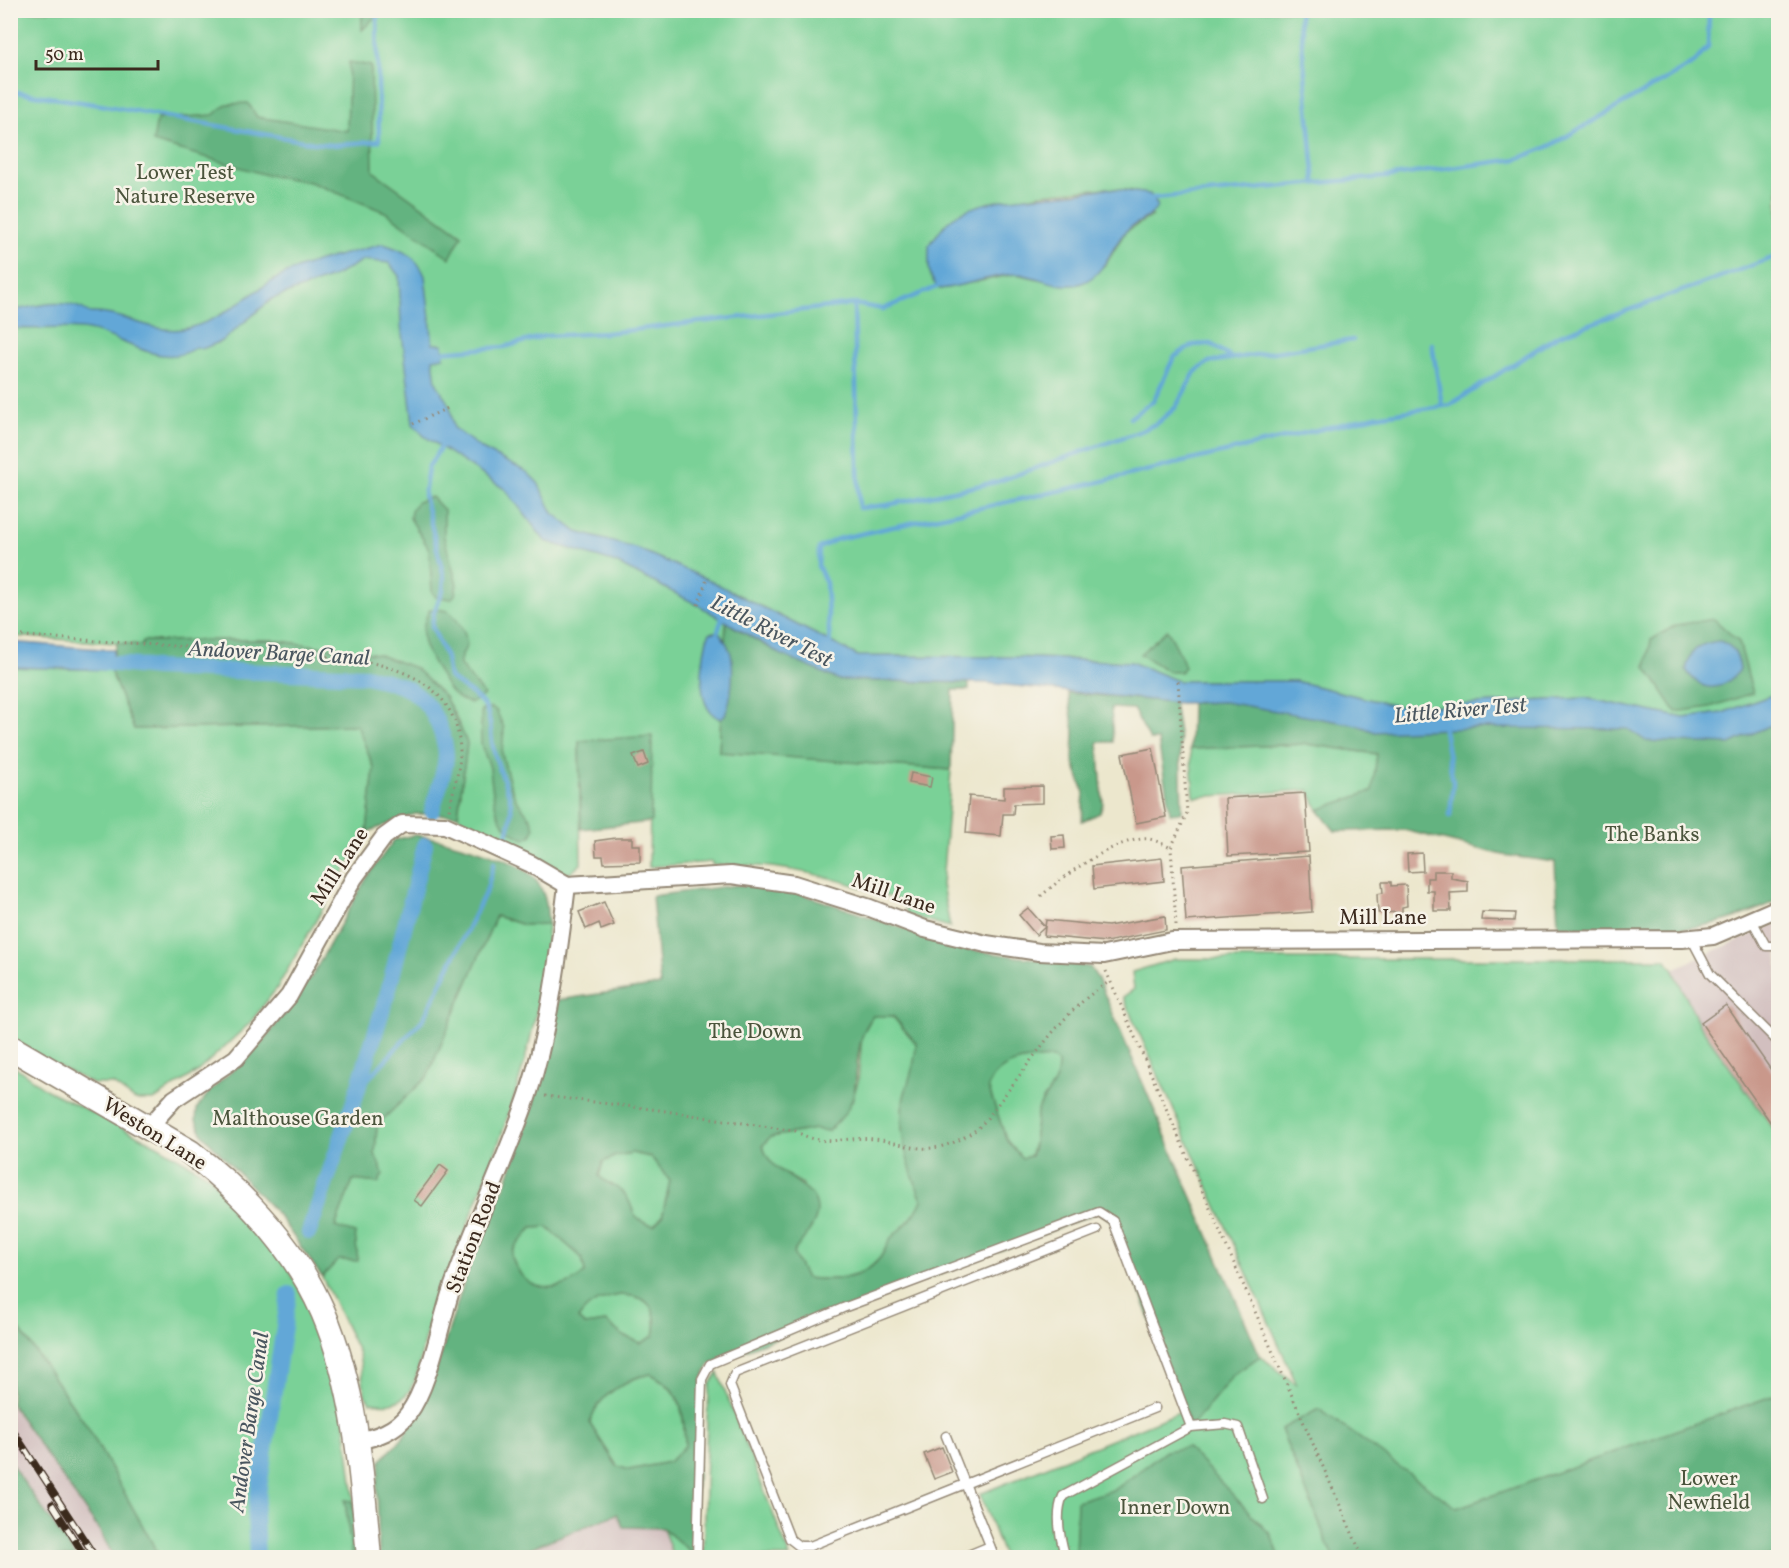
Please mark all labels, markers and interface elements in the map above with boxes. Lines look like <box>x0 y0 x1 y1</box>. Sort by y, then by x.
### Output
scale bar <box>36 33 158 71</box>
text: 50 m <box>45 43 84 68</box>
park label: Lower Test Nature Reserve <box>115 159 255 212</box>
water label: Little River Test <box>705 588 838 677</box>
water label: Andover Barge Canal <box>186 634 371 675</box>
water label: Little River Test <box>1393 690 1529 733</box>
park label: The Banks <box>1604 821 1700 850</box>
street label: Mill Lane <box>304 822 376 911</box>
street label: Mill Lane <box>847 866 940 922</box>
street label: Mill Lane <box>1339 904 1427 933</box>
park label: The Down <box>708 1018 802 1047</box>
street label: Weston Lane <box>96 1091 212 1178</box>
park label: Malthouse Garden <box>212 1105 384 1134</box>
street label: Station Road <box>440 1177 509 1298</box>
water label: Andover Barge Canal <box>222 1330 279 1515</box>
park label: Lower Newfield <box>1668 1465 1750 1518</box>
park label: Inner Down <box>1120 1494 1230 1523</box>

